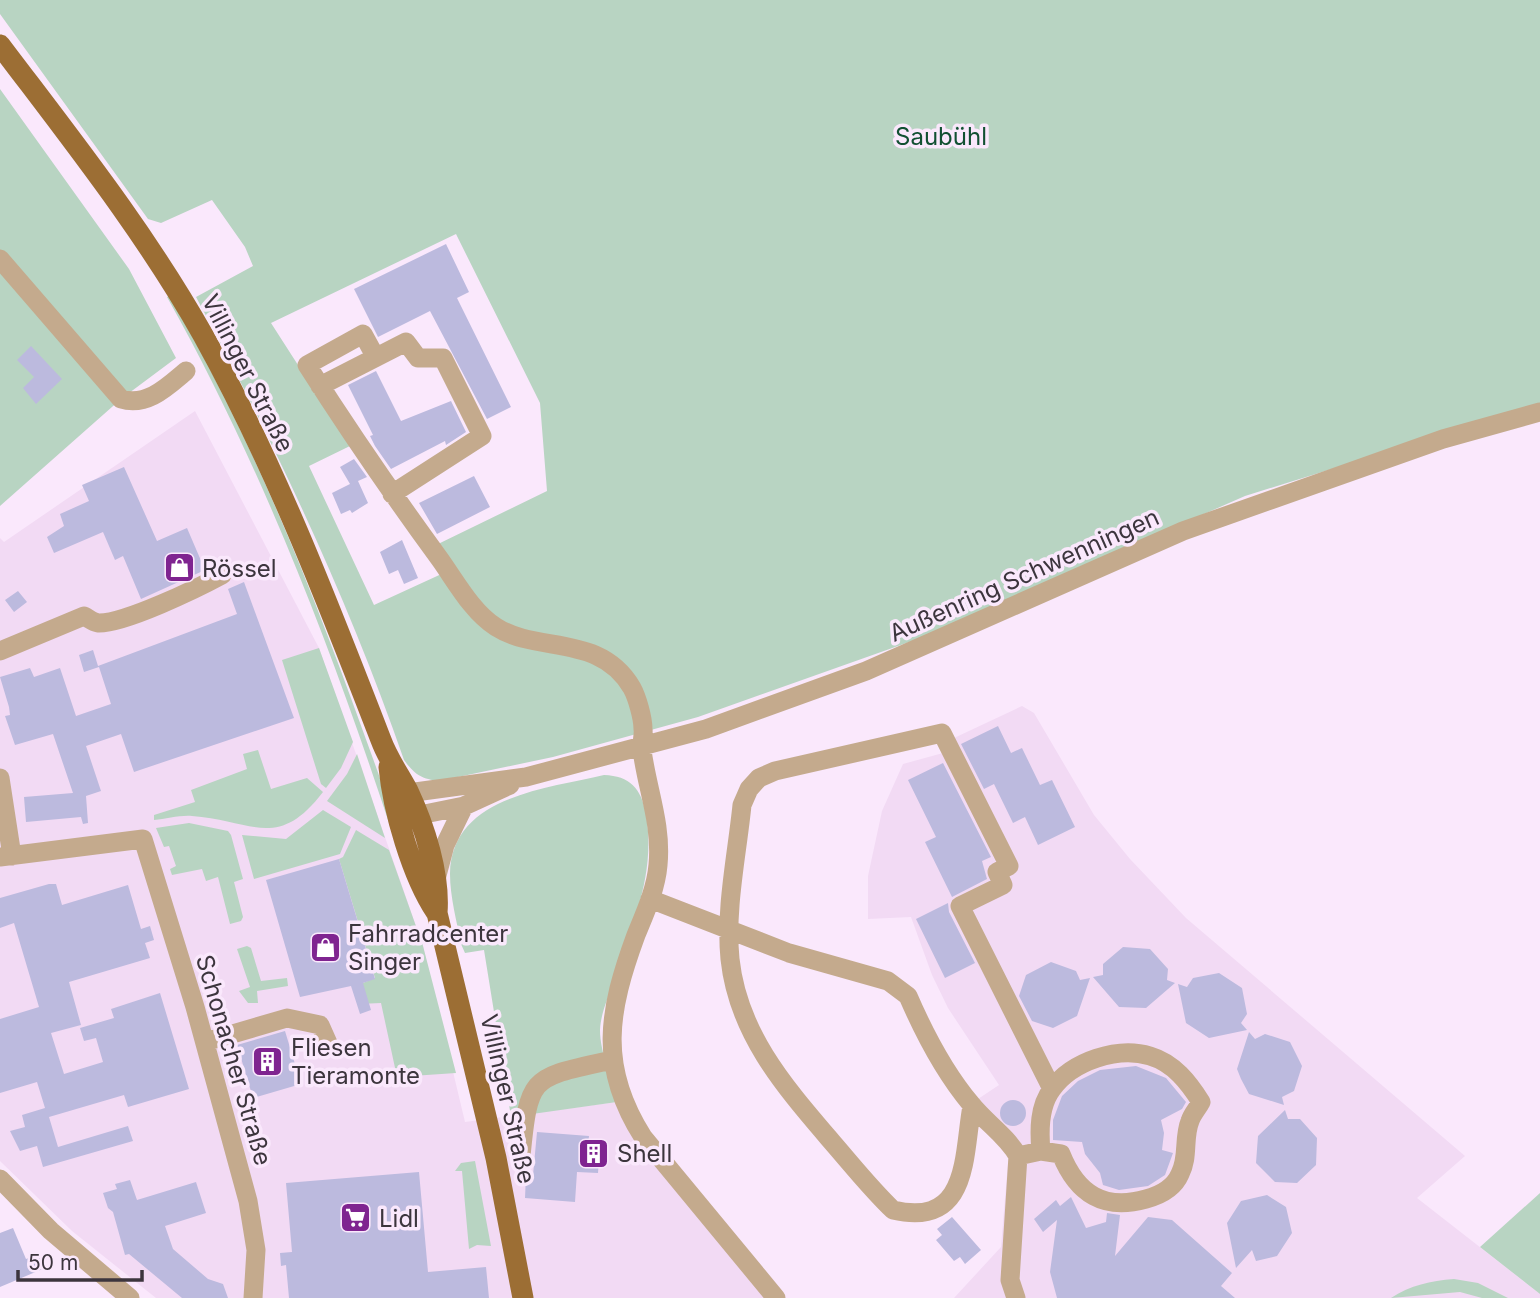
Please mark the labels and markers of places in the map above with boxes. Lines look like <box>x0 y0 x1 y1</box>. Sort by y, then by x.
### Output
shop icon: Rössel <box>162 551 196 585</box>
place label: Rössel <box>202 554 277 583</box>
place label: Fahrradcenter Singer <box>348 919 508 976</box>
shop icon: Fahrradcenter Singer <box>308 930 342 964</box>
place label: Fliesen Tieramonte <box>291 1033 420 1090</box>
building icon: Fliesen Tieramonte <box>251 1044 285 1078</box>
building icon: Shell <box>577 1136 611 1170</box>
place label: Shell <box>617 1139 672 1168</box>
supermarket icon: Lidl <box>339 1201 373 1235</box>
place label: Lidl <box>379 1204 419 1233</box>

